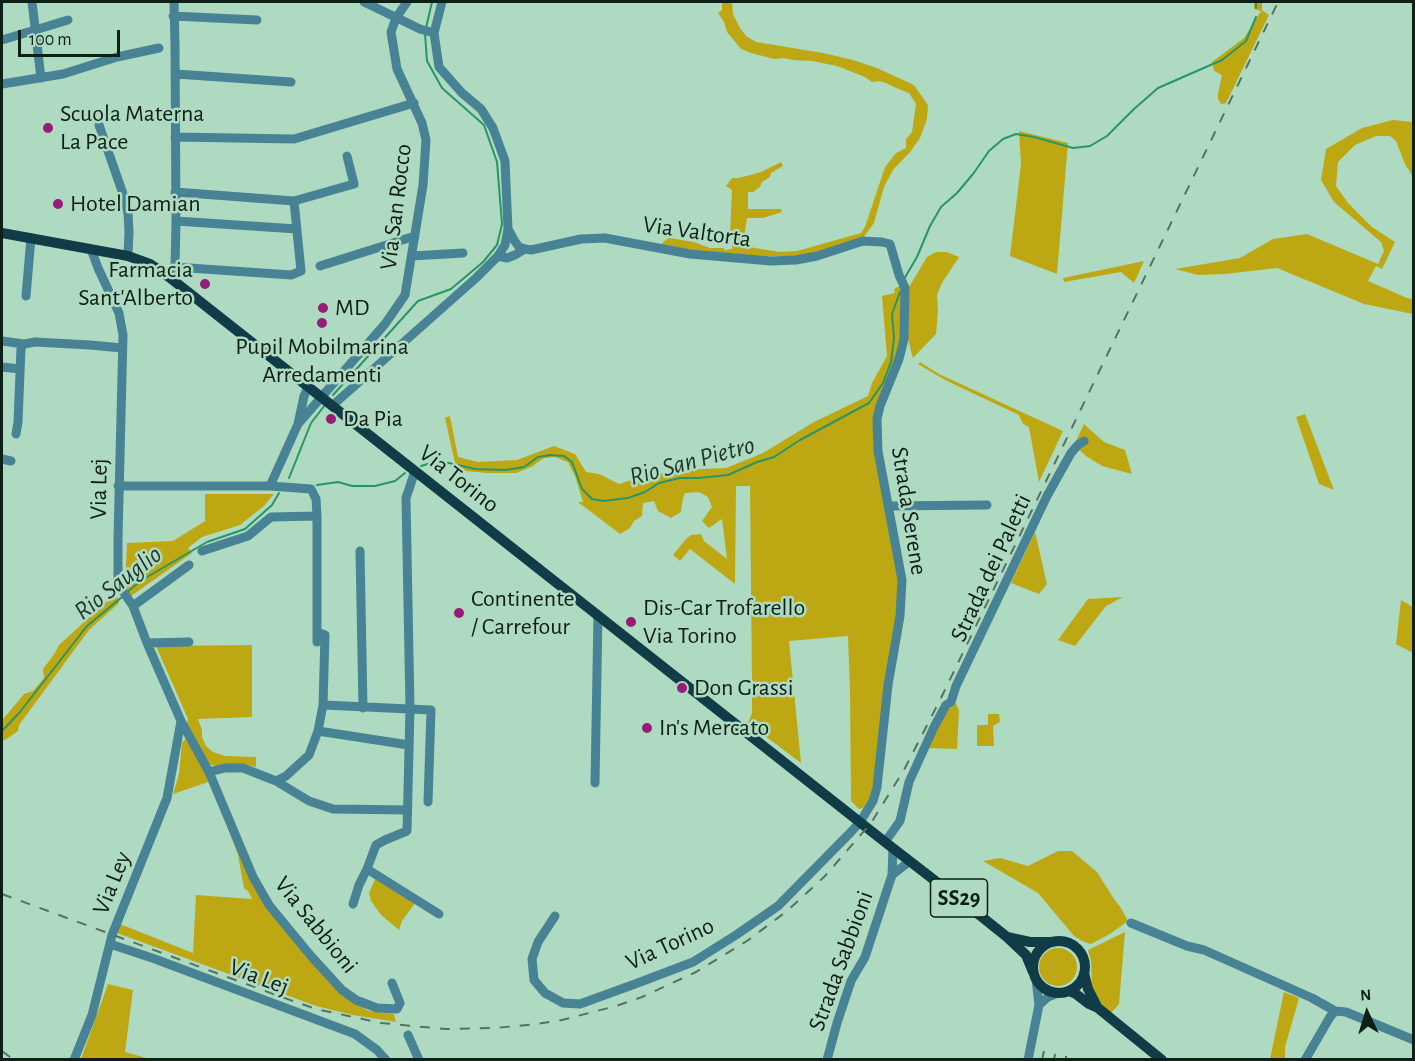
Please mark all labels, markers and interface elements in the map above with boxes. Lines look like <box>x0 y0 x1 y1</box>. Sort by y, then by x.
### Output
scale bar <box>21 18 123 56</box>
text: 100 m <box>29 31 72 49</box>
place label: Scuola Materna La Pace <box>60 100 204 156</box>
marker: Scuola Materna La Pace <box>41 121 55 135</box>
street label: Via San Rocco <box>374 142 418 272</box>
place label: Hotel Damian <box>70 190 201 218</box>
marker: Hotel Damian <box>51 197 65 211</box>
street label: Via Valtorta <box>641 210 753 254</box>
place label: Farmacia Sant'Alberto <box>78 256 193 312</box>
marker: Farmacia Sant'Alberto <box>198 277 212 291</box>
place label: MD <box>335 294 369 322</box>
marker: MD <box>316 301 330 315</box>
marker: Pupil Mobilmarina Arredamenti <box>315 316 329 330</box>
place label: Pupil Mobilmarina Arredamenti <box>235 333 409 389</box>
place label: Da Pia <box>343 405 403 433</box>
marker: Da Pia <box>324 412 338 426</box>
water label: Rio San Pietro <box>626 429 758 493</box>
street label: Via Torino <box>413 439 505 519</box>
street label: Strada Serene <box>885 445 933 577</box>
street label: Via Lej <box>84 458 114 520</box>
street label: Strada dei Paletti <box>944 490 1038 646</box>
water label: Rio Sauglio <box>68 539 168 627</box>
place label: Continente / Carrefour <box>471 585 575 641</box>
place label: Dis-Car Trofarello Via Torino <box>643 594 805 650</box>
marker: Continente / Carrefour <box>452 606 466 620</box>
marker: Dis-Car Trofarello Via Torino <box>624 615 638 629</box>
place label: Don Grassi <box>694 674 793 702</box>
marker: Don Grassi <box>675 681 689 695</box>
place label: In's Mercato <box>659 714 769 742</box>
marker: In's Mercato <box>640 721 654 735</box>
street label: Via Ley <box>86 847 138 919</box>
street label: Via Sabbioni <box>268 871 364 979</box>
road number: SS29 <box>930 879 988 917</box>
street label: Strada Sabbioni <box>802 887 880 1035</box>
street label: Via Torino <box>621 911 719 977</box>
street label: Via Lej <box>225 953 293 1001</box>
north arrow <box>1337 983 1397 1043</box>
text: N <box>1360 987 1372 1003</box>

